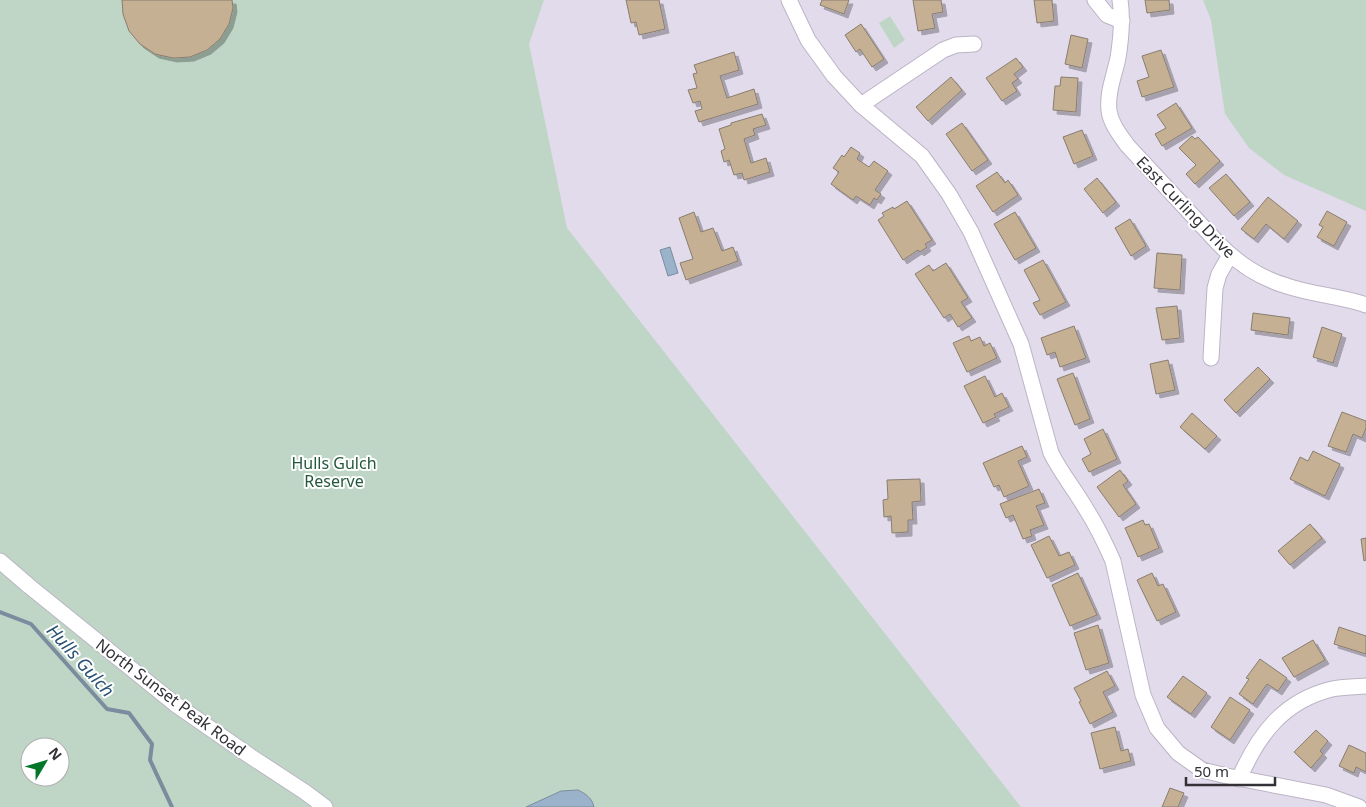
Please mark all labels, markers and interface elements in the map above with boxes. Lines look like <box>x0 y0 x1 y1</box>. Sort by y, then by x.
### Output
street label: East Curling Drive <box>1132 151 1240 263</box>
park label: Hulls Gulch Reserve <box>291 452 377 492</box>
water label: Hulls Gulch <box>42 618 120 702</box>
street label: North Sunset Peak Road <box>92 633 250 761</box>
north arrow <box>20 737 70 787</box>
text: N <box>45 743 67 764</box>
scale bar <box>1186 754 1275 786</box>
text: 50 m <box>1194 761 1229 781</box>

